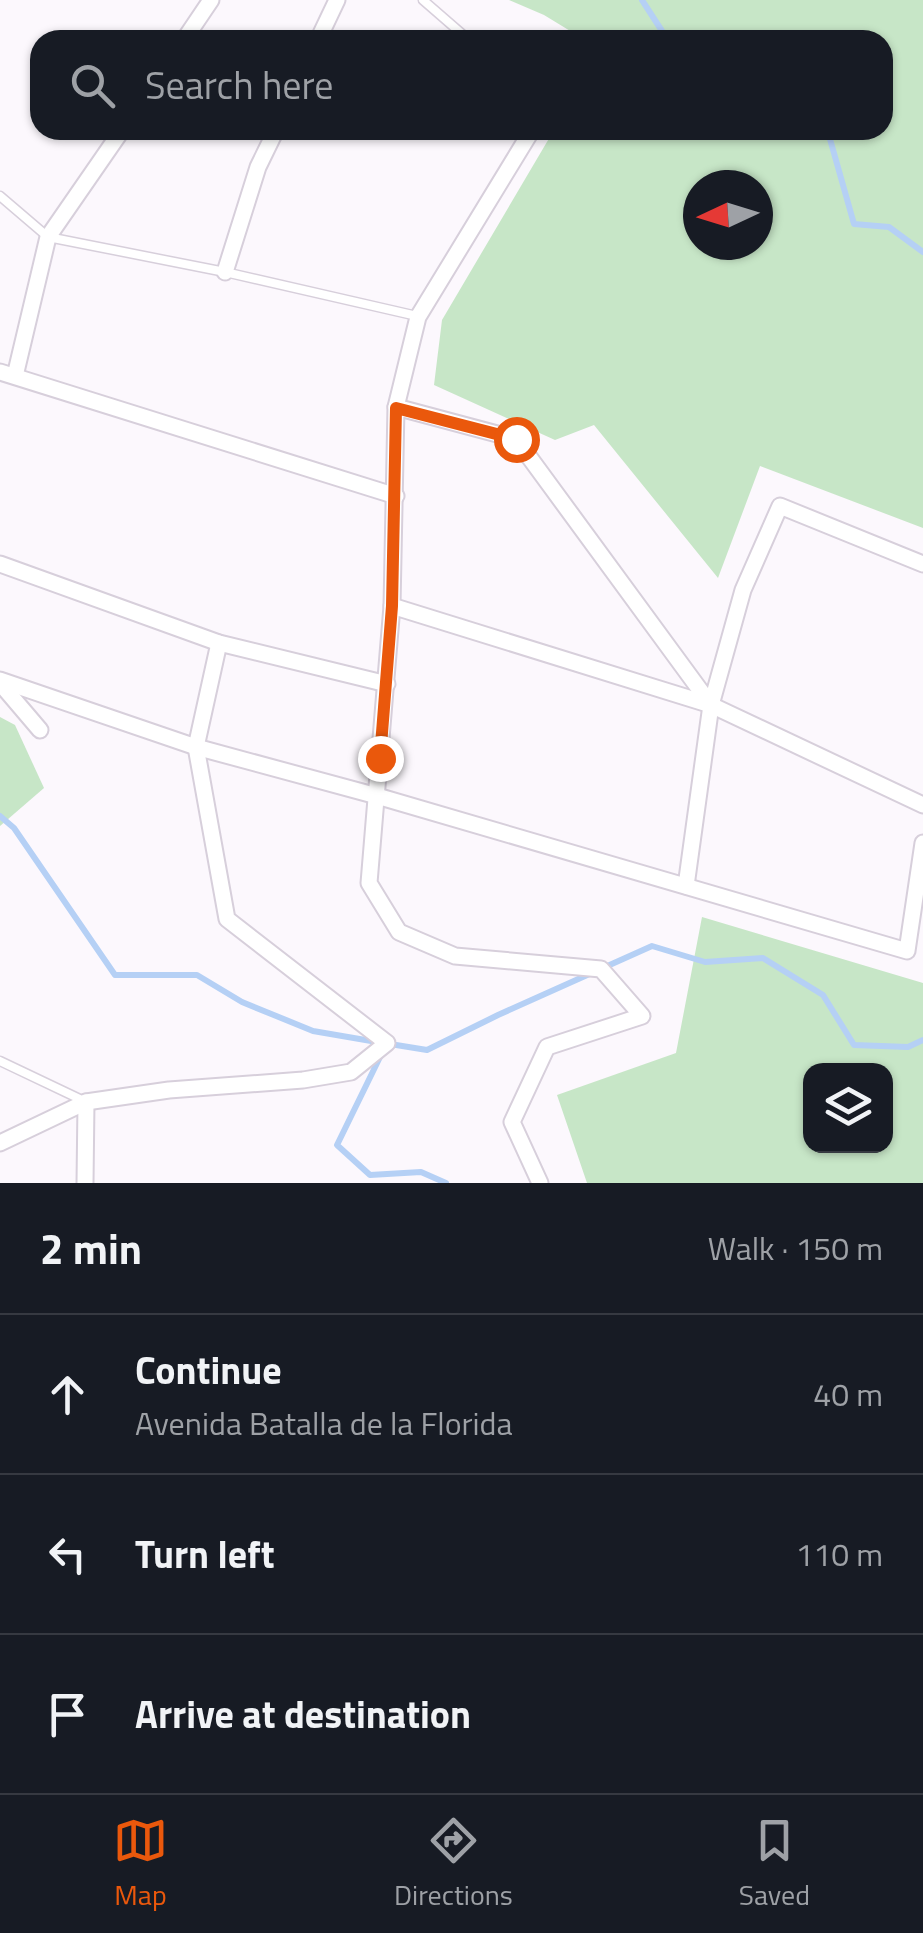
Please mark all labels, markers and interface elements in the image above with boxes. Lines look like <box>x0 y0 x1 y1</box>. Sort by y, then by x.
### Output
search box <box>30 30 893 140</box>
text: Search here <box>145 56 333 114</box>
icon: search <box>65 58 120 113</box>
north arrow <box>683 170 773 260</box>
route start <box>494 417 540 463</box>
route end <box>358 736 404 782</box>
map controls <box>803 1063 893 1153</box>
button: layers <box>803 1063 893 1153</box>
text: 2 min <box>40 1216 142 1280</box>
text: Walk · 150 m <box>708 1224 883 1272</box>
text: Continue <box>135 1341 282 1399</box>
icon: ahead <box>40 1367 95 1422</box>
text: 40 m <box>813 1370 883 1418</box>
text: Avenida Batalla de la Florida <box>135 1399 513 1447</box>
text: Turn left <box>135 1525 275 1583</box>
icon: left <box>40 1527 95 1582</box>
text: 110 m <box>795 1530 883 1578</box>
text: Arrive at destination <box>135 1685 471 1743</box>
icon: arrive <box>40 1687 95 1742</box>
tab: Map <box>113 1813 168 1916</box>
tab: Directions <box>394 1813 513 1916</box>
tab: Saved <box>739 1813 810 1916</box>

